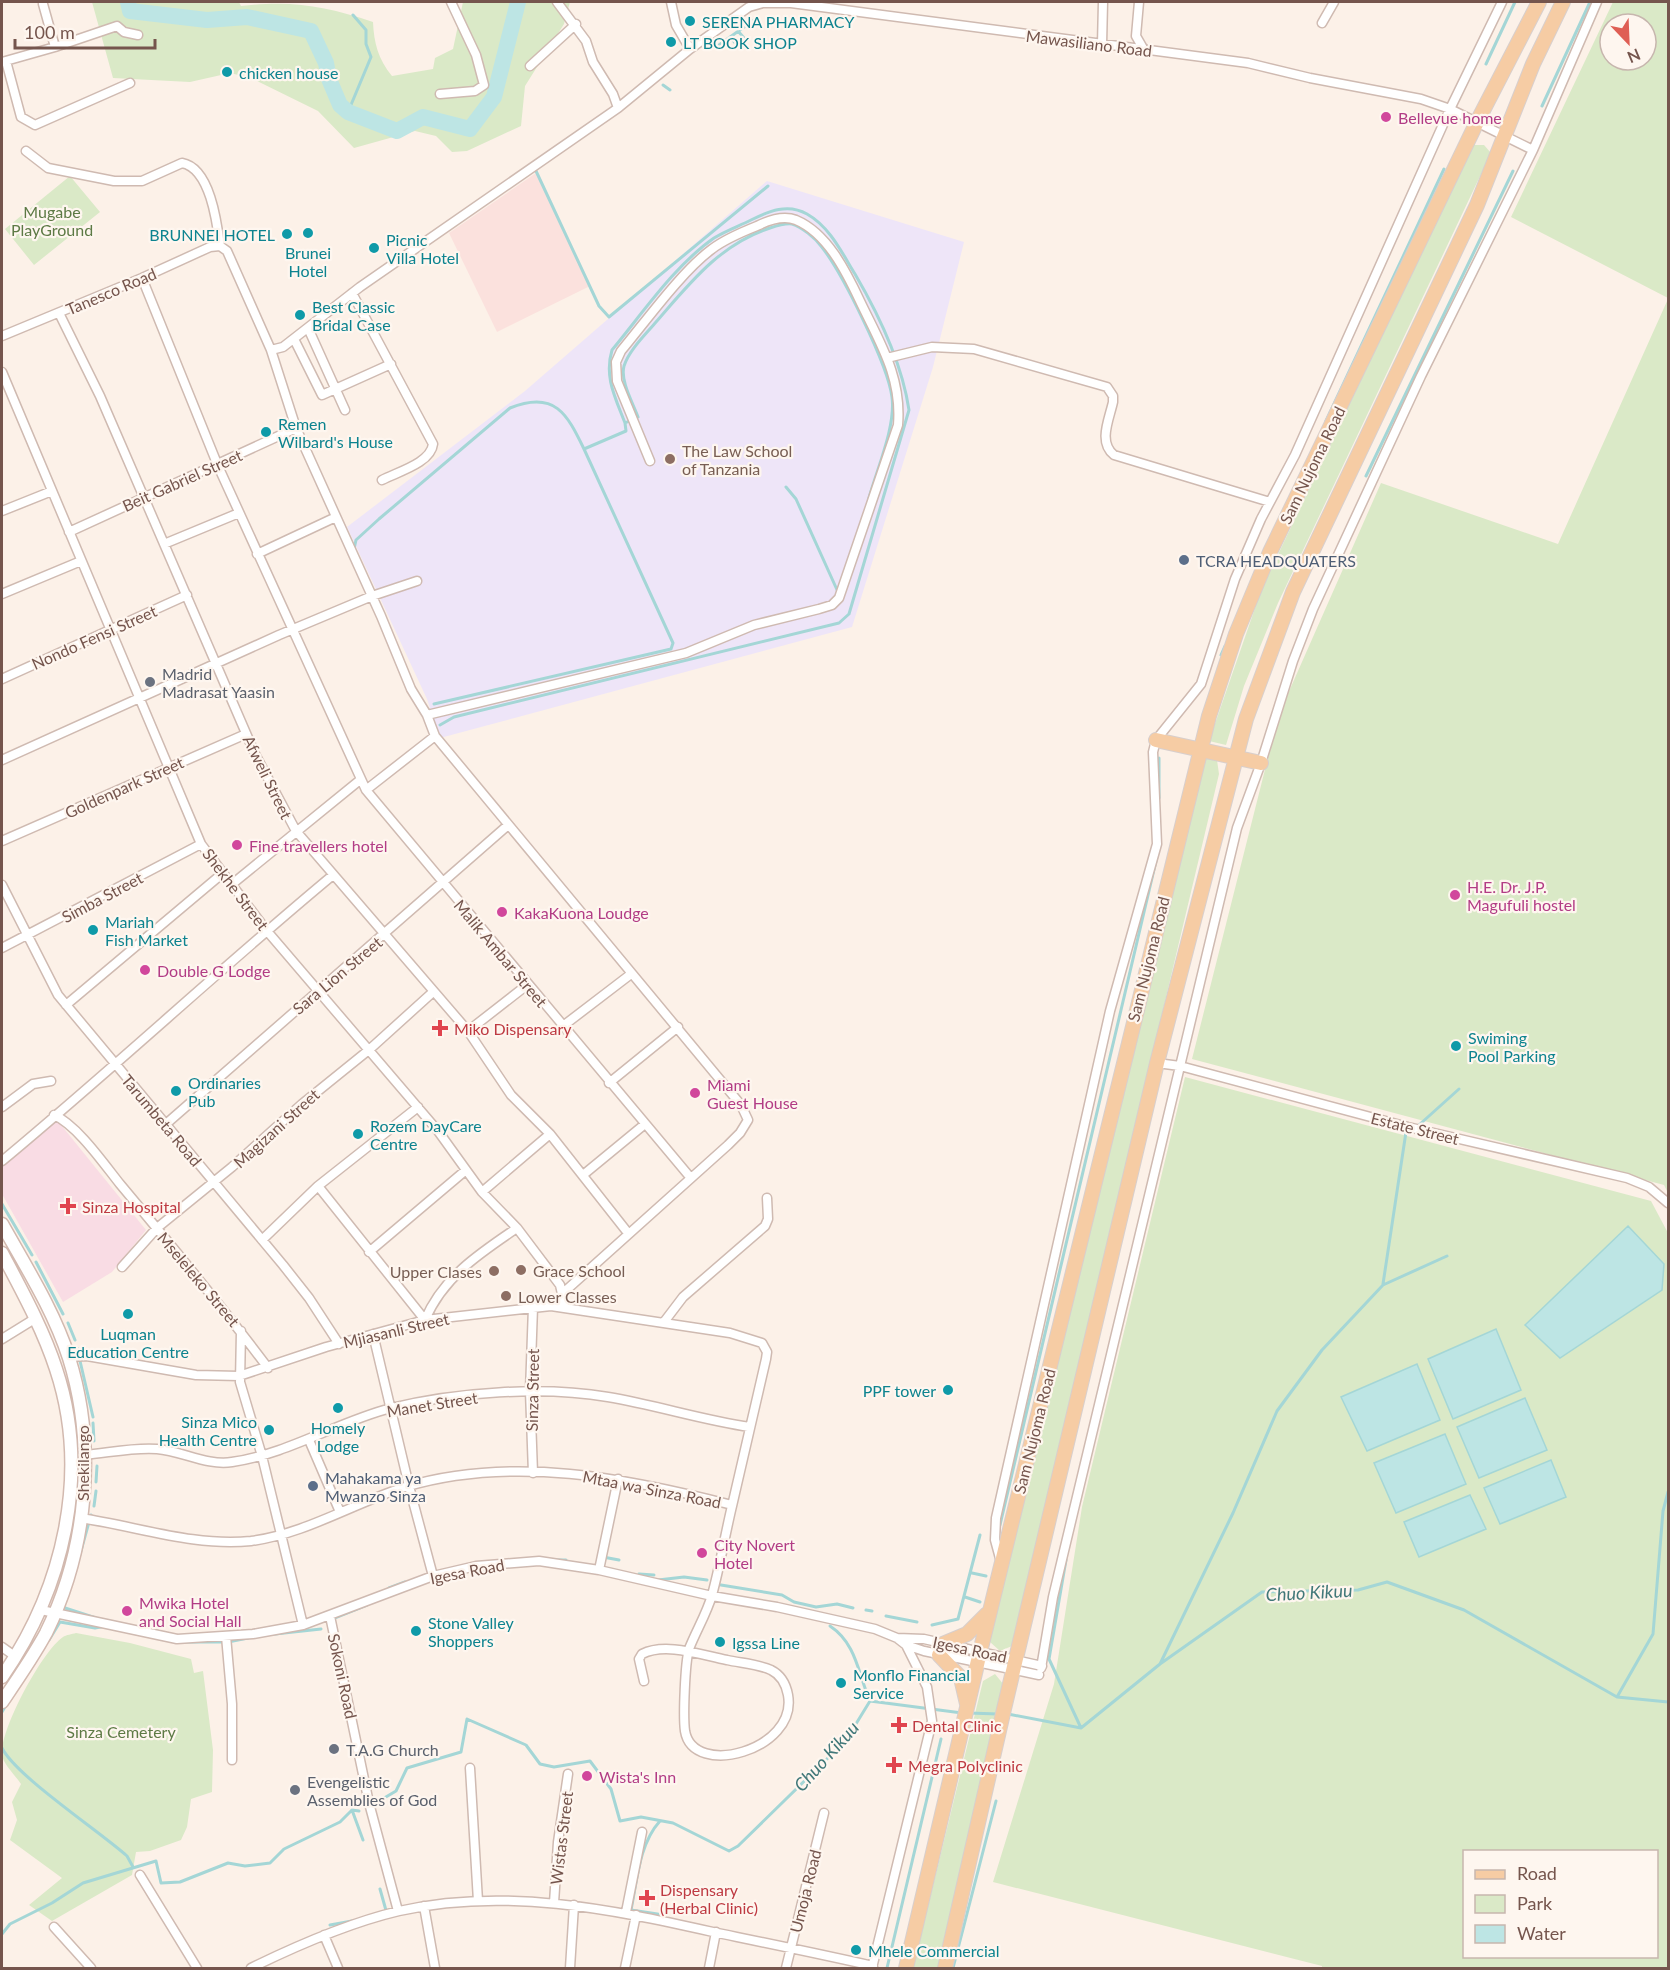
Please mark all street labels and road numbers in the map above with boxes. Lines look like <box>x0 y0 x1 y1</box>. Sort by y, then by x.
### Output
street label: Mawasiliano Road <box>1025 26 1153 60</box>
street label: Tanesco Road <box>63 263 159 319</box>
street label: Sam Nujoma Road <box>1275 403 1349 527</box>
street label: Beit Gabriel Street <box>119 445 245 515</box>
street label: Nondo Fensi Street <box>29 601 160 673</box>
street label: Afweli Street <box>240 732 297 822</box>
street label: Goldenpark Street <box>62 752 187 822</box>
street label: Shekhe Street <box>199 844 273 934</box>
street label: Simba Street <box>58 868 146 926</box>
street label: Sam Nujoma Road <box>1123 894 1173 1024</box>
street label: Malik Ambar Street <box>451 895 552 1011</box>
street label: Sara Lion Street <box>289 932 386 1018</box>
street label: Tarumbeta Road <box>118 1070 206 1170</box>
street label: Magizani Street <box>229 1084 323 1171</box>
street label: Estate Street <box>1369 1108 1461 1148</box>
street label: Mseleleko Street <box>154 1228 244 1330</box>
street label: Mjiasanli Street <box>341 1309 451 1351</box>
street label: Sinza Street <box>522 1348 542 1432</box>
street label: Sam Nujoma Road <box>1009 1366 1059 1496</box>
street label: Manet Street <box>385 1387 479 1421</box>
street label: Shekilango <box>73 1425 92 1501</box>
street label: Mtaa wa Sinza Road <box>581 1466 723 1512</box>
street label: Igesa Road <box>428 1554 506 1588</box>
street label: Sokoni Road <box>325 1632 361 1720</box>
street label: Igesa Road <box>931 1632 1009 1666</box>
street label: Wistas Street <box>546 1790 576 1886</box>
street label: Umoja Road <box>785 1847 825 1935</box>

